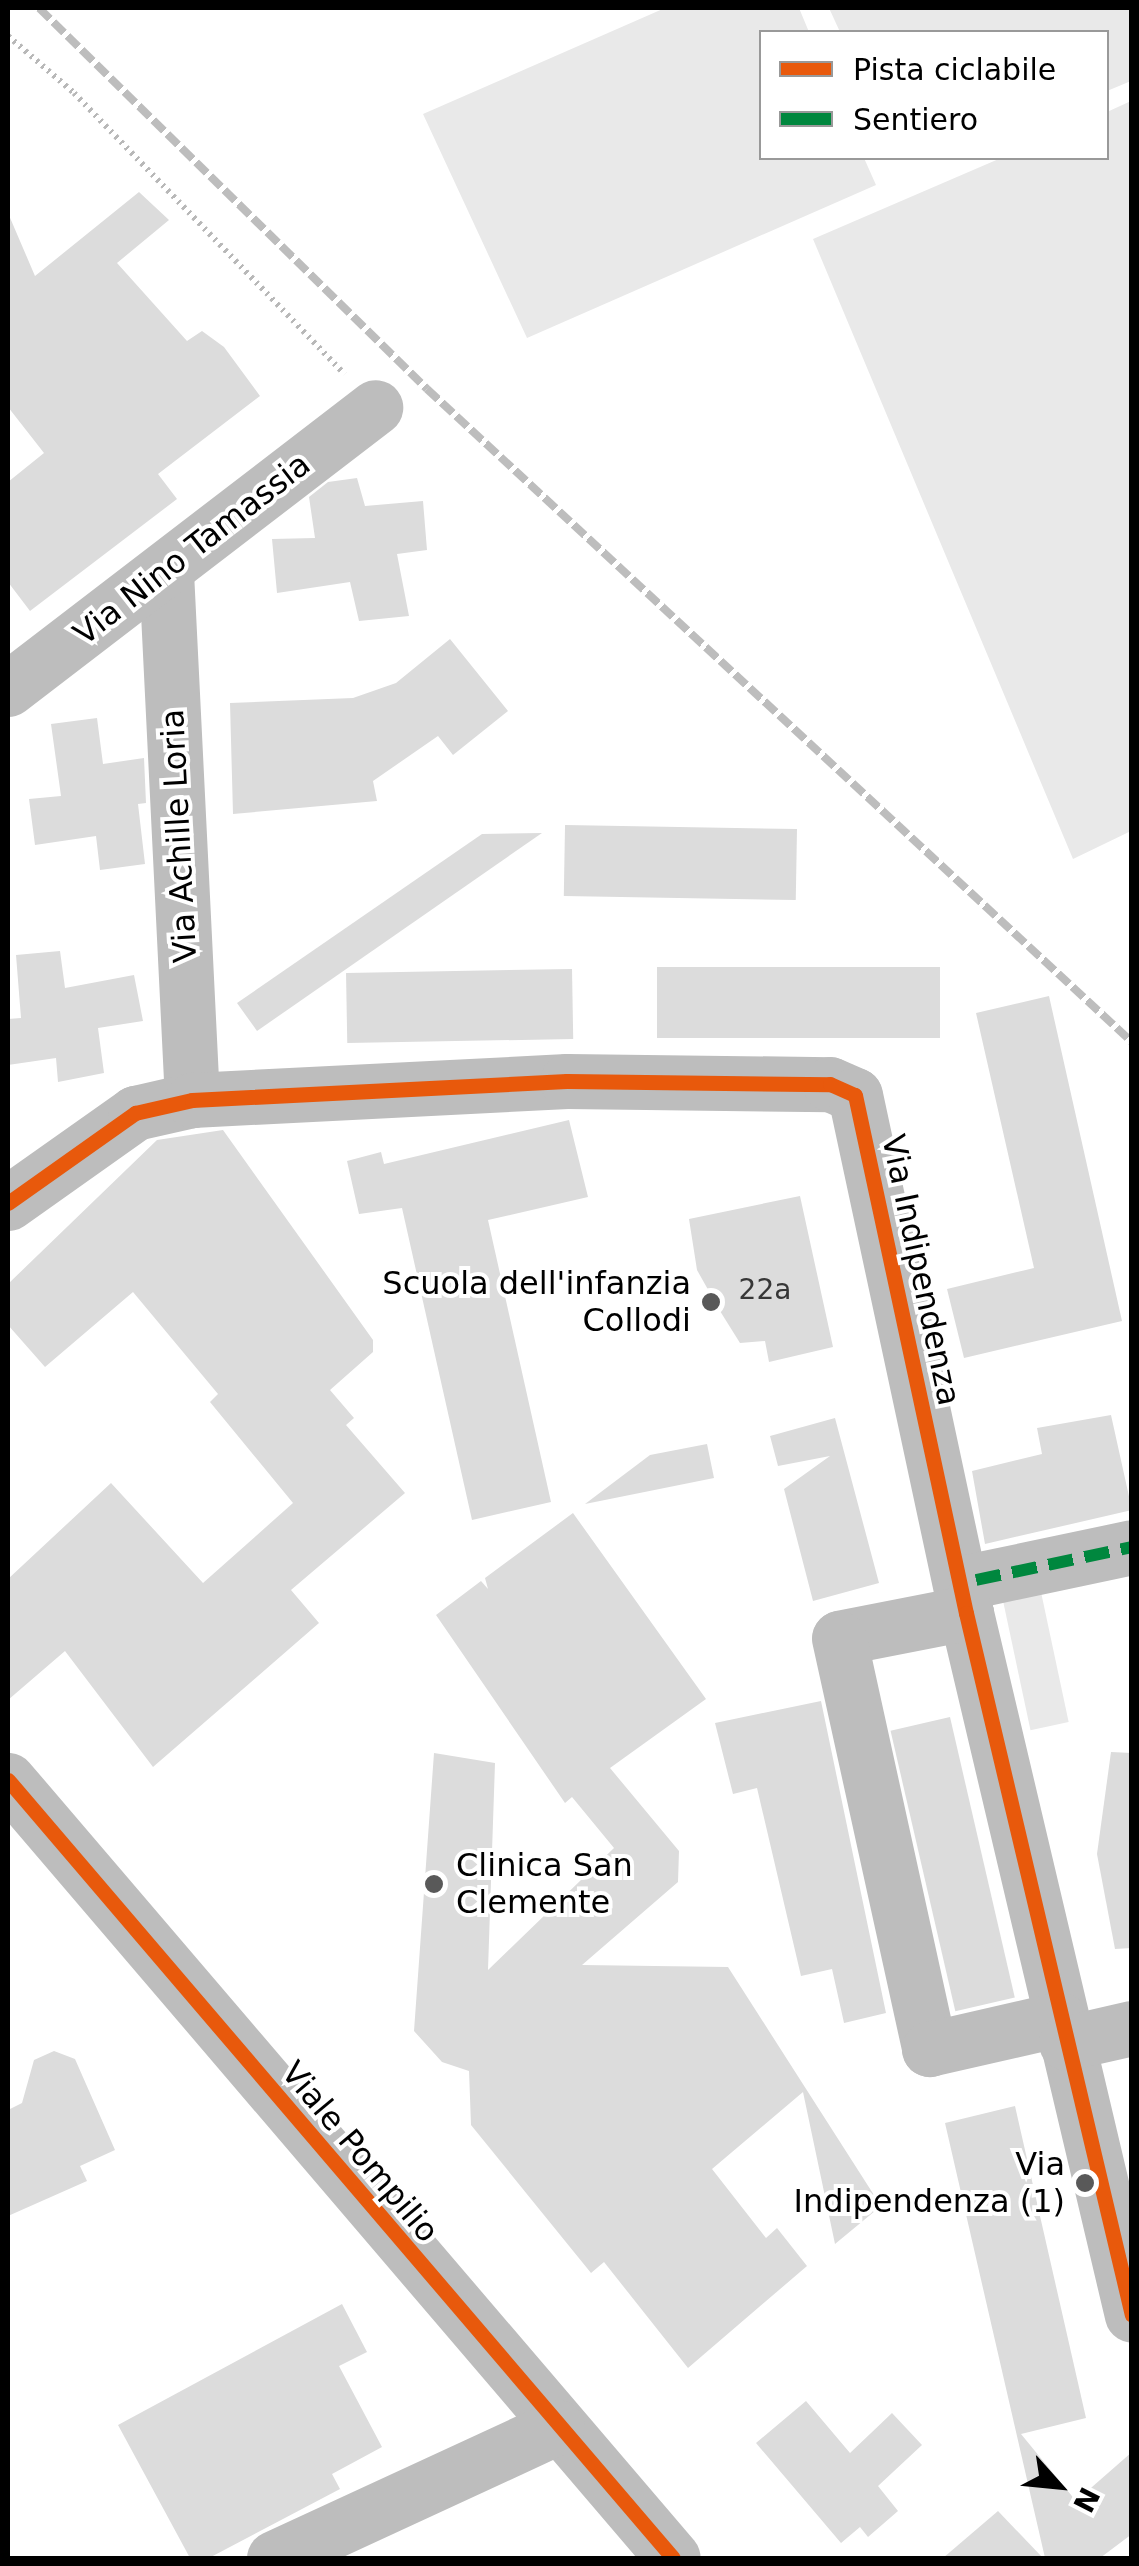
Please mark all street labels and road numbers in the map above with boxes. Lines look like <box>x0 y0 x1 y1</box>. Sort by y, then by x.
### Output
street label: Via Nino Tamassia <box>66 445 318 653</box>
street label: Via Achille Loria <box>153 708 205 964</box>
street label: Via Indipendenza <box>874 1131 968 1409</box>
street label: Viale Pompilio <box>273 2054 447 2250</box>

